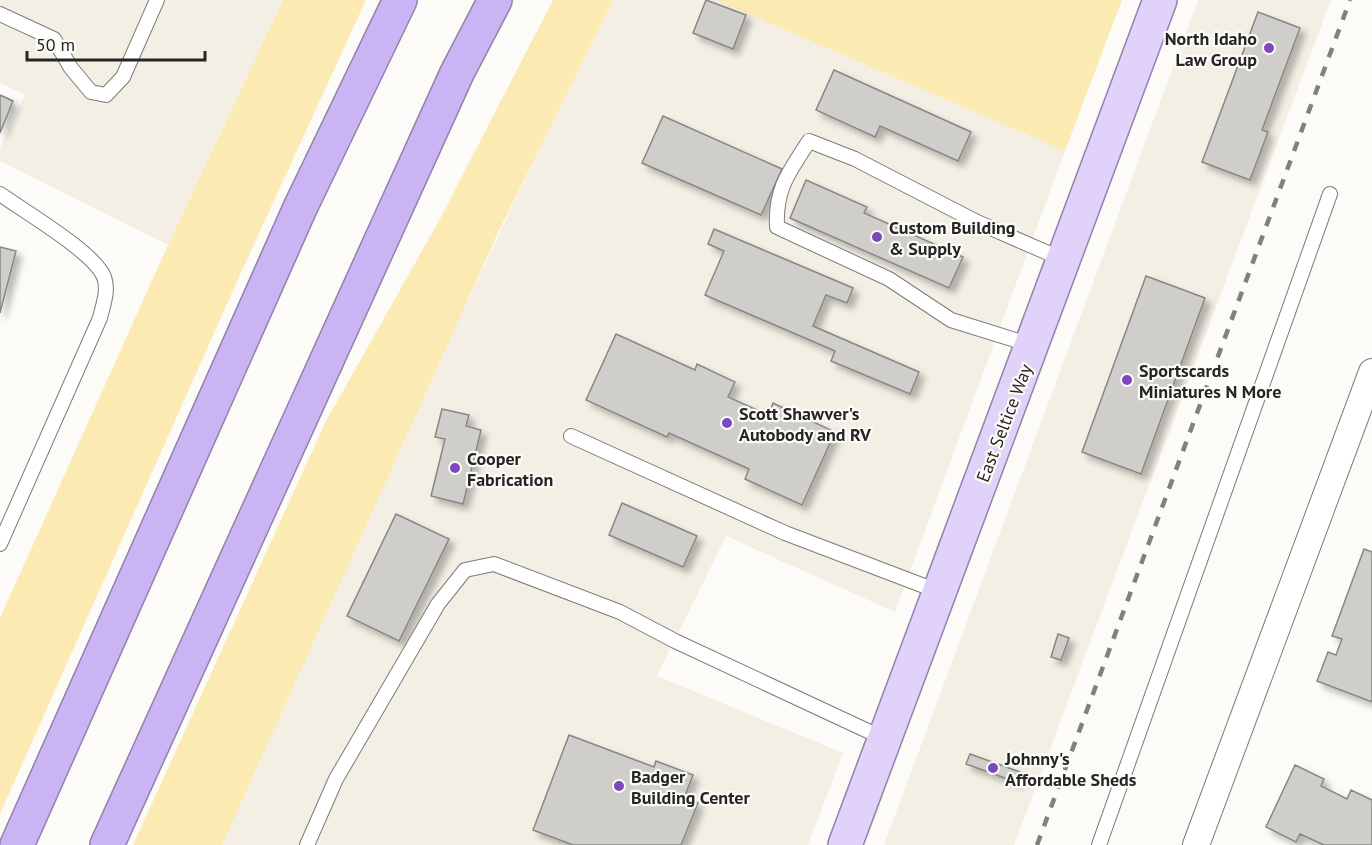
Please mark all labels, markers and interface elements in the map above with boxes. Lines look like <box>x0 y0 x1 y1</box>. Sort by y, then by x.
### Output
scale bar <box>27 24 206 62</box>
place label: North Idaho Law Group <box>1165 27 1257 71</box>
text: 50 m <box>36 33 75 56</box>
marker: North Idaho Law Group <box>1262 41 1276 55</box>
place label: Custom Building & Supply <box>889 216 1016 260</box>
marker: Custom Building & Supply <box>870 230 884 244</box>
place label: Sportscards Miniatures N More <box>1139 359 1281 403</box>
street label: East Seltice Way <box>971 360 1037 485</box>
marker: Sportscards Miniatures N More <box>1120 373 1134 387</box>
place label: Scott Shawver's Autobody and RV <box>739 402 871 446</box>
marker: Scott Shawver's Autobody and RV <box>720 416 734 430</box>
place label: Cooper Fabrication <box>467 447 553 491</box>
marker: Cooper Fabrication <box>448 461 462 475</box>
place label: Johnny's Affordable Sheds <box>1004 747 1137 791</box>
marker: Johnny's Affordable Sheds <box>986 761 1000 775</box>
place label: Badger Building Center <box>631 765 750 809</box>
marker: Badger Building Center <box>612 779 626 793</box>

